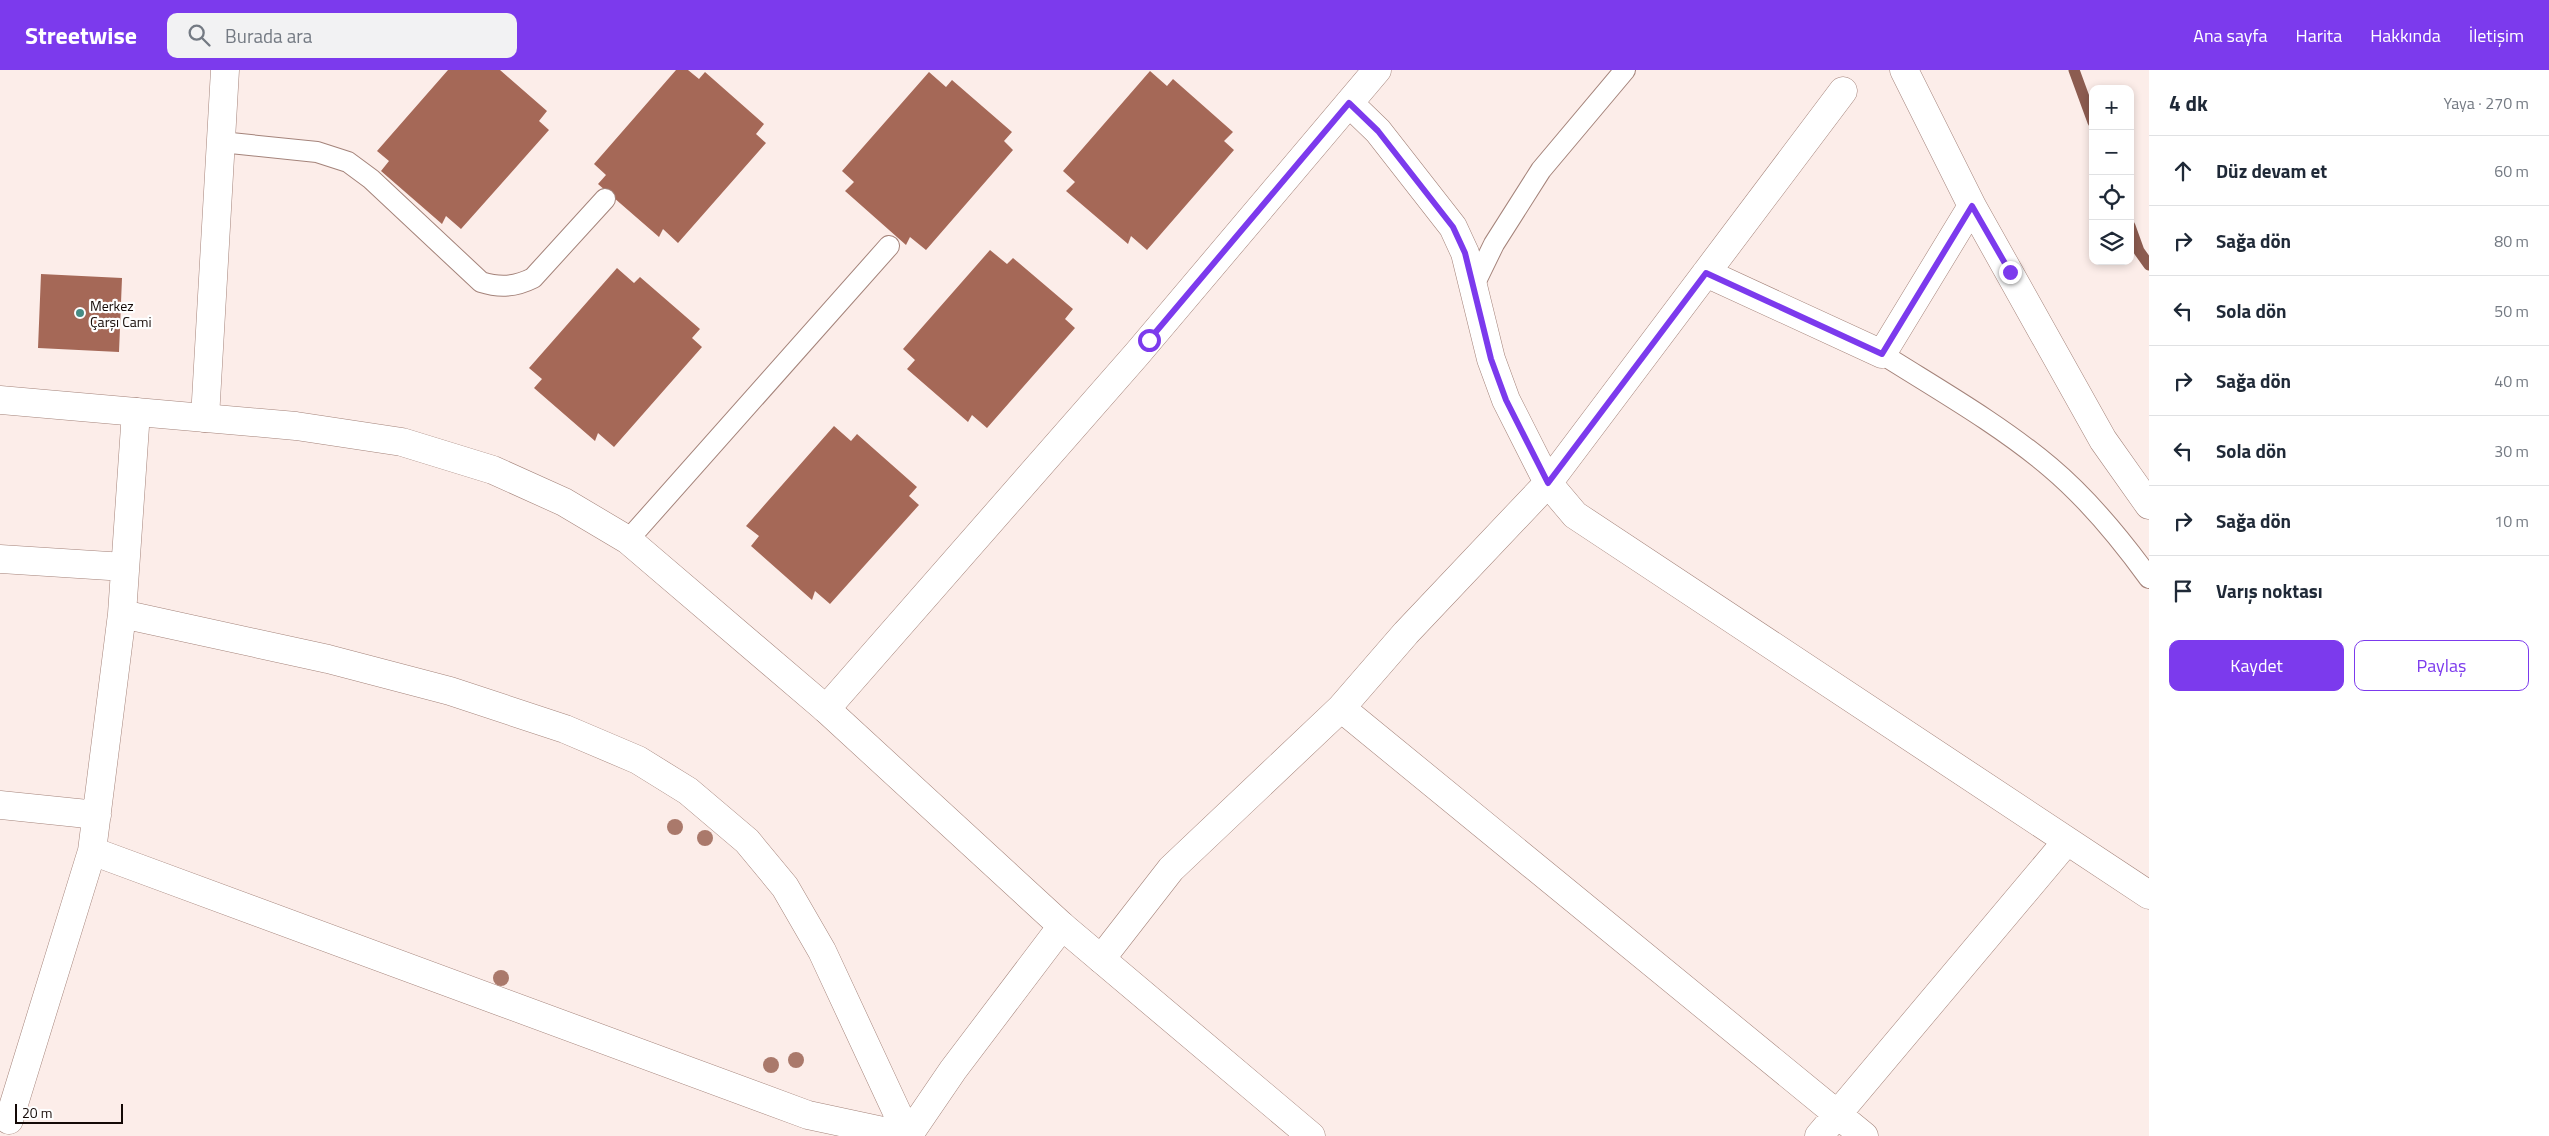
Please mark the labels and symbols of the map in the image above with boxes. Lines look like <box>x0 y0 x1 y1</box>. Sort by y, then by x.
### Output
route end <box>1999 261 2022 284</box>
place label: Merkez Çarşı Cami <box>90 295 152 332</box>
marker: Merkez Çarşı Cami <box>74 307 86 319</box>
route start <box>1138 329 1161 352</box>
scale bar <box>15 1101 122 1124</box>

